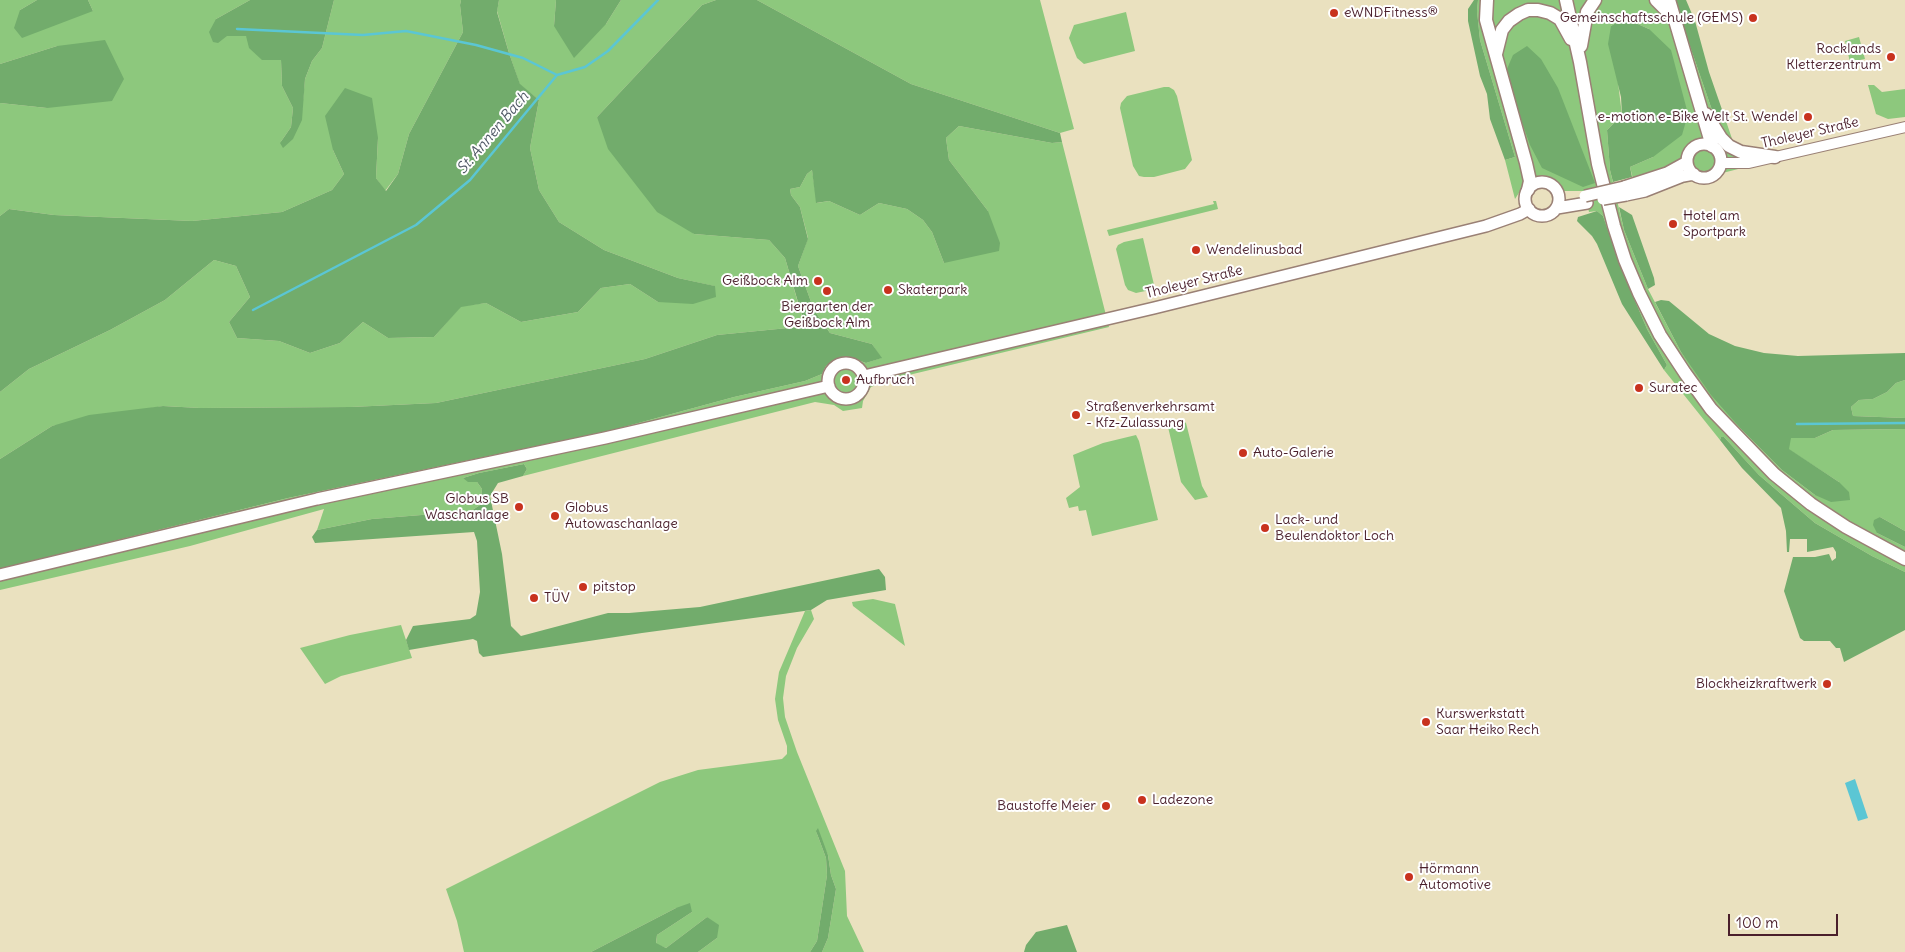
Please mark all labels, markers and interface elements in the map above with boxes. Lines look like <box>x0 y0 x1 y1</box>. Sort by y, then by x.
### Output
place label: eWNDFitness® <box>1344 5 1438 21</box>
marker: eWNDFitness® <box>1328 7 1340 19</box>
place label: Gemeinschaftsschule (GEMS) <box>1560 10 1743 26</box>
marker: Gemeinschaftsschule (GEMS) <box>1747 12 1759 24</box>
place label: Rocklands Kletterzentrum <box>1786 41 1881 74</box>
marker: Rocklands Kletterzentrum <box>1885 51 1897 63</box>
water label: St. Annen Bach <box>453 88 533 178</box>
place label: e-motion e-Bike Welt St. Wendel <box>1597 109 1798 125</box>
marker: e-motion e-Bike Welt St. Wendel <box>1802 111 1814 123</box>
street label: Tholeyer Straße <box>1760 114 1860 152</box>
place label: Hotel am Sportpark <box>1683 208 1746 240</box>
marker: Hotel am Sportpark <box>1667 218 1679 230</box>
place label: Wendelinusbad <box>1206 242 1302 258</box>
marker: Wendelinusbad <box>1190 244 1202 256</box>
street label: Tholeyer Straße <box>1144 262 1244 302</box>
place label: Geißbock Alm <box>722 273 808 289</box>
marker: Geißbock Alm <box>812 275 824 287</box>
place label: Skaterpark <box>898 282 967 298</box>
marker: Skaterpark <box>882 284 894 296</box>
marker: Biergarten der Geißbock Alm <box>821 285 833 297</box>
place label: Biergarten der Geißbock Alm <box>781 299 873 332</box>
place label: Aufbruch <box>856 372 914 388</box>
marker: Aufbruch <box>840 374 852 386</box>
place label: Suratec <box>1649 380 1698 396</box>
marker: Suratec <box>1633 382 1645 394</box>
place label: Straßenverkehrsamt - Kfz-Zulassung <box>1086 399 1215 432</box>
marker: Straßenverkehrsamt - Kfz-Zulassung <box>1070 409 1082 421</box>
place label: Auto-Galerie <box>1253 445 1334 461</box>
marker: Auto-Galerie <box>1237 447 1249 459</box>
place label: Globus SB Waschanlage <box>425 491 509 524</box>
place label: Globus Autowaschanlage <box>565 500 678 532</box>
marker: Globus SB Waschanlage <box>513 501 525 513</box>
marker: Globus Autowaschanlage <box>549 510 561 522</box>
place label: Lack- und Beulendoktor Loch <box>1275 512 1394 544</box>
marker: Lack- und Beulendoktor Loch <box>1259 522 1271 534</box>
place label: pitstop <box>593 579 636 595</box>
marker: pitstop <box>577 581 589 593</box>
place label: TÜV <box>544 590 570 606</box>
marker: TÜV <box>528 592 540 604</box>
place label: Blockheizkraftwerk <box>1696 676 1817 692</box>
marker: Blockheizkraftwerk <box>1821 678 1833 690</box>
place label: Kurswerkstatt Saar Heiko Rech <box>1436 706 1539 739</box>
marker: Kurswerkstatt Saar Heiko Rech <box>1420 716 1432 728</box>
place label: Ladezone <box>1152 792 1213 808</box>
marker: Ladezone <box>1136 794 1148 806</box>
place label: Baustoffe Meier <box>997 798 1096 814</box>
marker: Baustoffe Meier <box>1100 800 1112 812</box>
place label: Hörmann Automotive <box>1419 861 1491 894</box>
marker: Hörmann Automotive <box>1403 871 1415 883</box>
scale bar <box>1730 904 1840 936</box>
text: 100 m <box>1736 913 1778 932</box>

